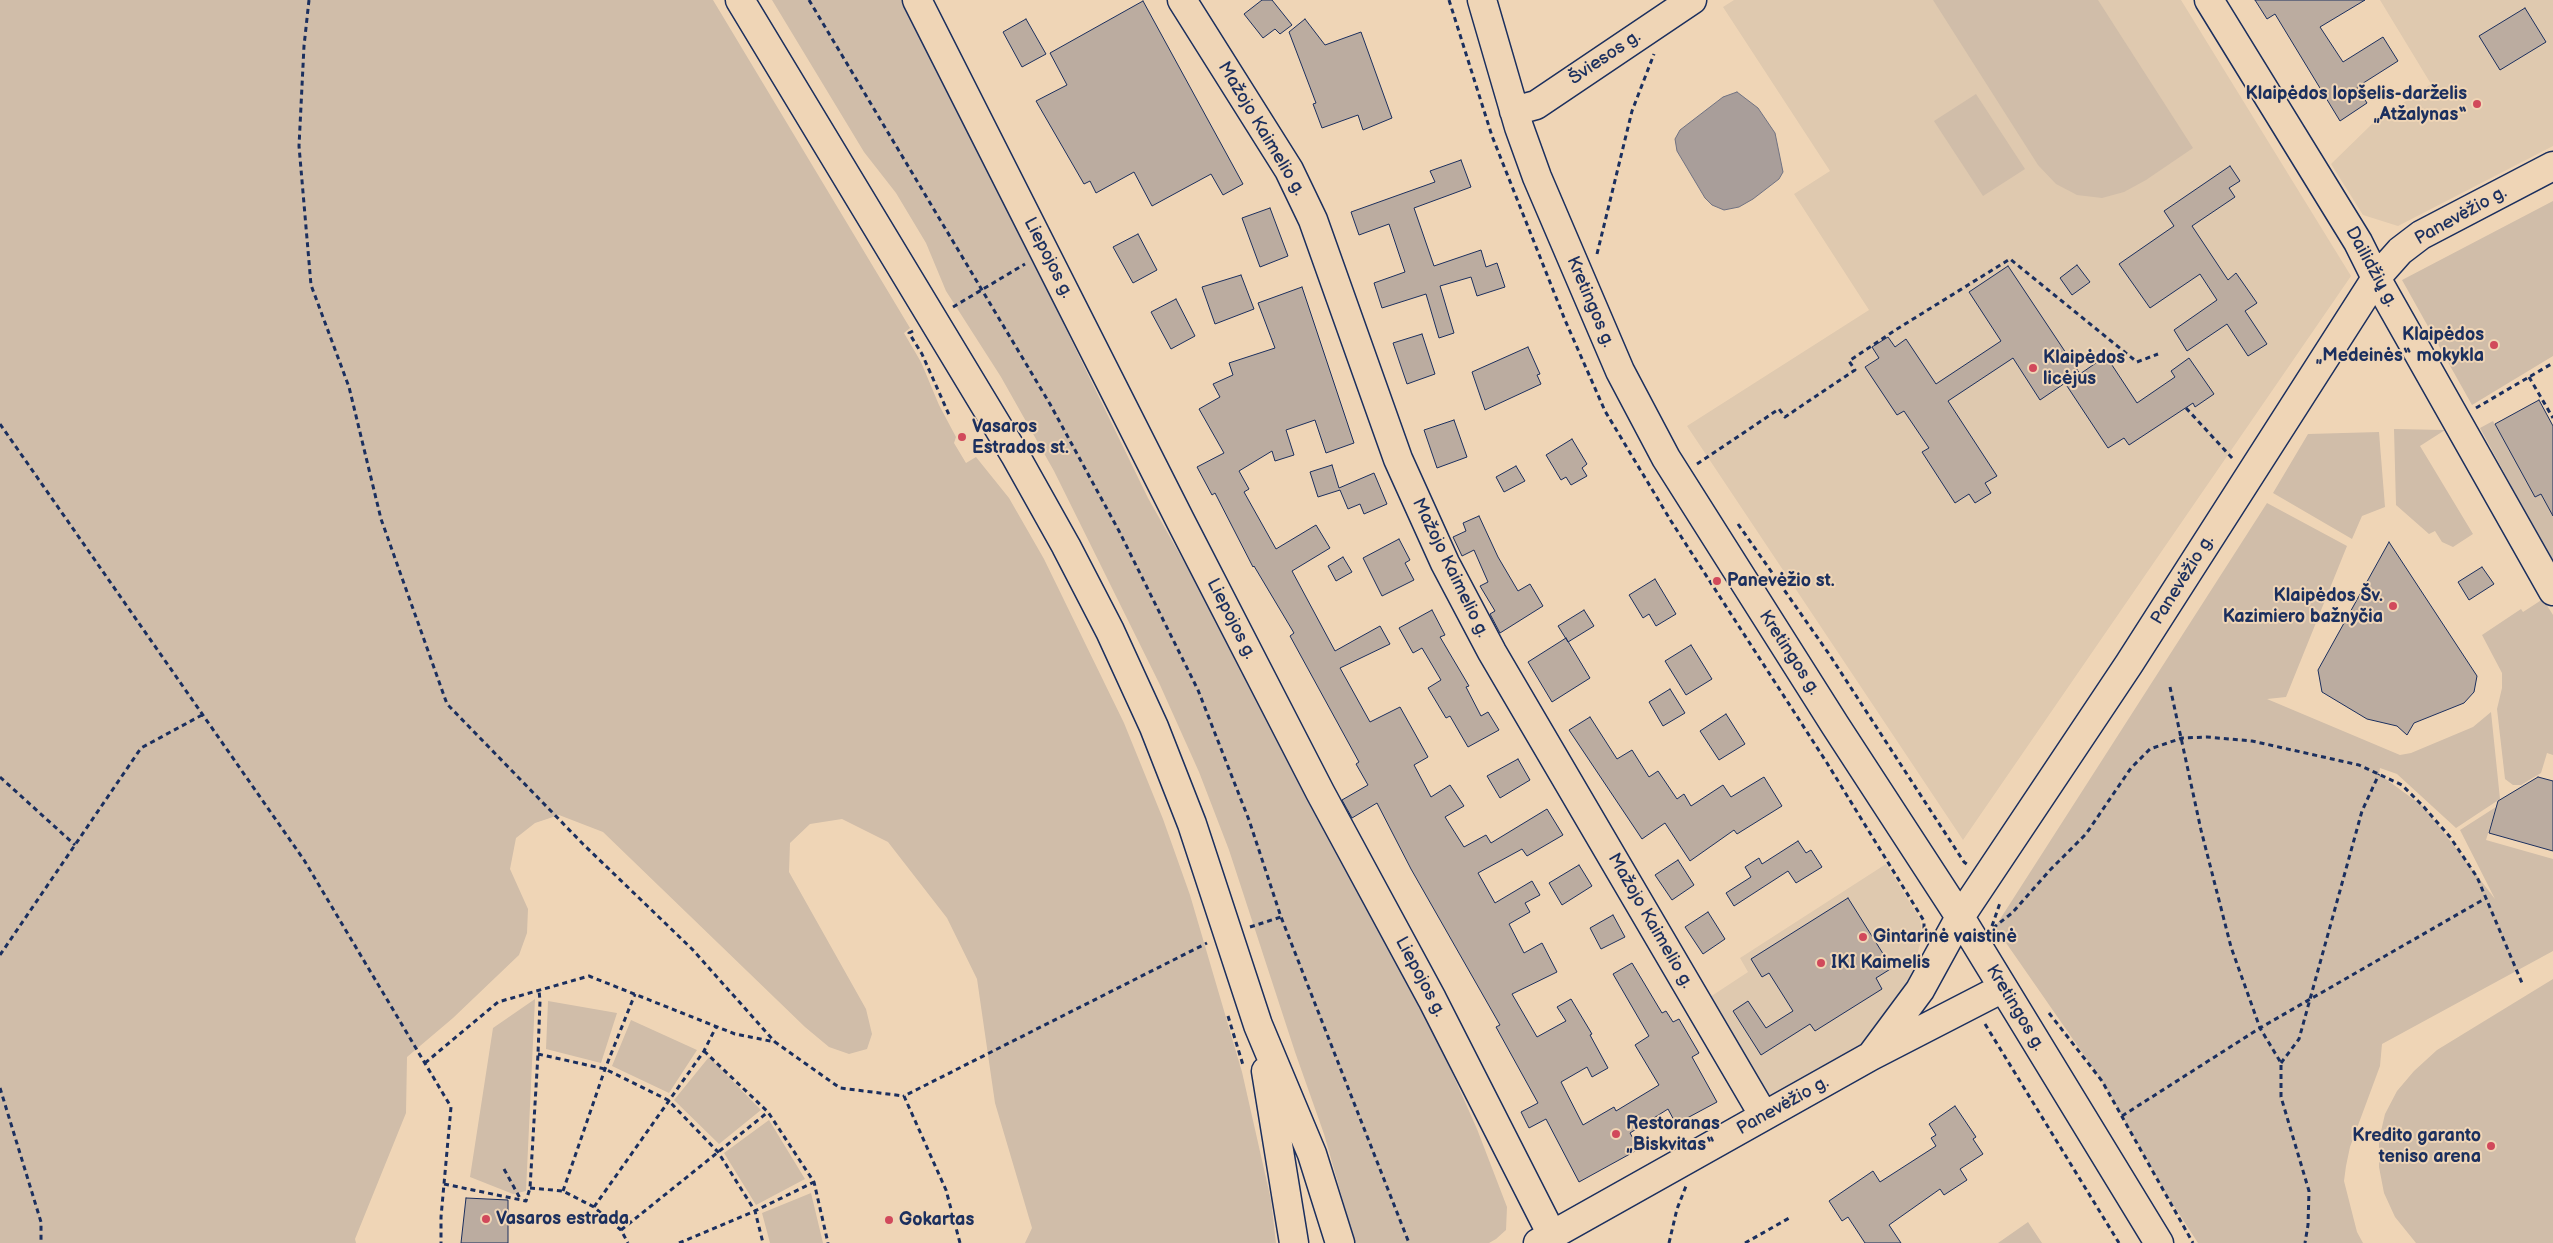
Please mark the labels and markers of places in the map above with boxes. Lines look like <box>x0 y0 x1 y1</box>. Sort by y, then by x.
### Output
place label: Klaipėdos lopšelis-darželis „Atžalynas“ <box>2246 83 2467 126</box>
marker: Klaipėdos lopšelis-darželis „Atžalynas“ <box>2471 98 2483 110</box>
place label: Klaipėdos „Medeinės“ mokykla <box>2315 324 2484 366</box>
marker: Klaipėdos „Medeinės“ mokykla <box>2488 339 2500 351</box>
place label: Klaipėdos licėjus <box>2043 347 2125 389</box>
marker: Klaipėdos licėjus <box>2027 362 2039 374</box>
place label: Vasaros Estrados st. <box>972 416 1069 458</box>
marker: Vasaros Estrados st. <box>956 431 968 443</box>
place label: Panevėžio st. <box>1727 570 1835 592</box>
marker: Panevėžio st. <box>1711 575 1723 587</box>
place label: Klaipėdos Šv. Kazimiero bažnyčia <box>2223 585 2383 628</box>
marker: Klaipėdos Šv. Kazimiero bažnyčia <box>2387 600 2399 612</box>
place label: Gintarinė vaistinė <box>1873 926 2017 948</box>
marker: Gintarinė vaistinė <box>1857 931 1869 943</box>
place label: IKI Kaimelis <box>1831 952 1930 974</box>
marker: IKI Kaimelis <box>1815 957 1827 969</box>
place label: Restoranas „Biskvitas“ <box>1626 1113 1720 1156</box>
place label: Kredito garanto teniso arena <box>2352 1125 2481 1168</box>
marker: Restoranas „Biskvitas“ <box>1610 1128 1622 1140</box>
marker: Kredito garanto teniso arena <box>2485 1140 2497 1152</box>
place label: Vasaros estrada <box>496 1208 629 1230</box>
place label: Gokartas <box>899 1209 974 1231</box>
marker: Vasaros estrada <box>480 1213 492 1225</box>
marker: Gokartas <box>883 1214 895 1226</box>

